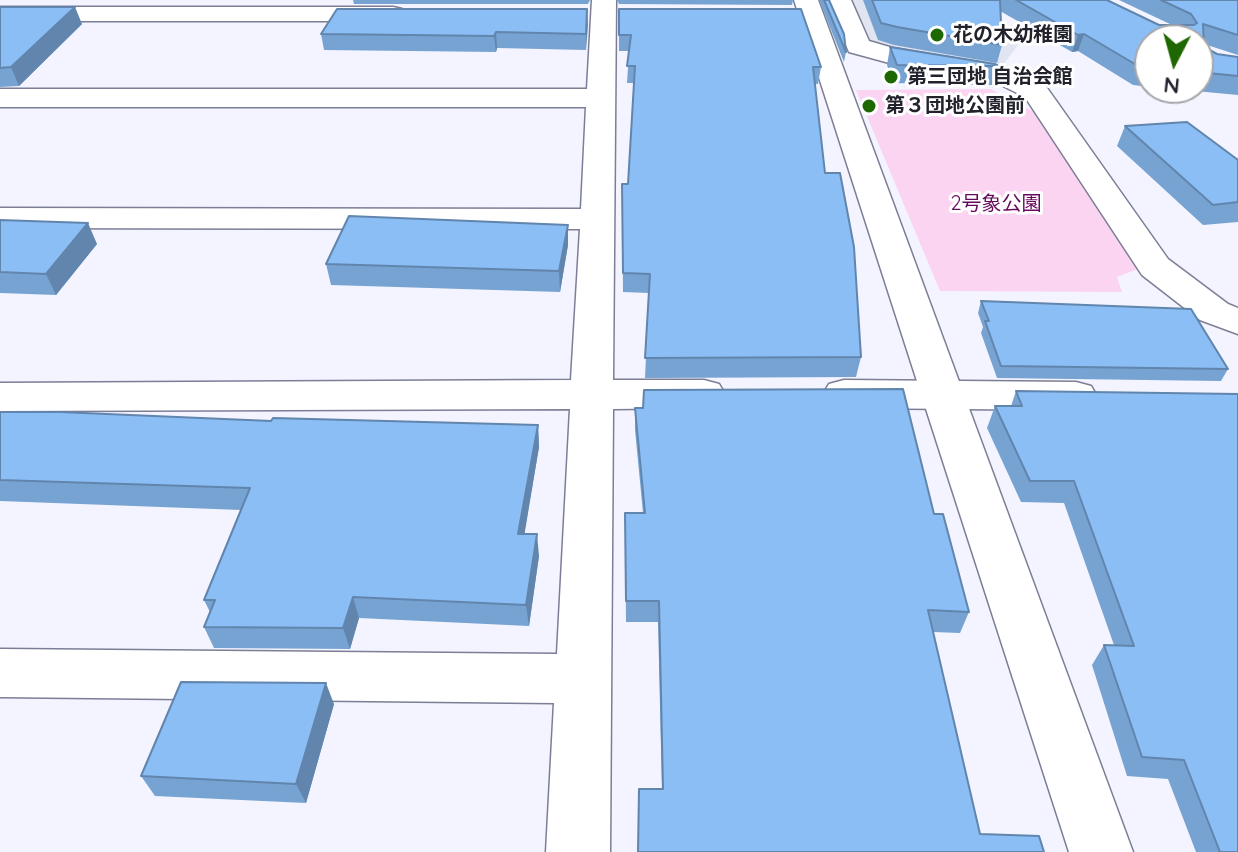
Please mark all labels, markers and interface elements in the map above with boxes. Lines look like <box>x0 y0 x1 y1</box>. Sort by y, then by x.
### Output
place label: 花の木幼稚園 <box>953 23 1073 47</box>
north arrow <box>1134 24 1214 104</box>
marker: 花の木幼稚園 <box>928 26 946 44</box>
place label: 第三団地 自治会館 <box>907 65 1073 89</box>
marker: 第三団地 自治会館 <box>882 68 900 86</box>
text: N <box>1162 71 1181 101</box>
place label: 第３団地公園前 <box>885 94 1025 118</box>
marker: 第３団地公園前 <box>860 97 878 115</box>
park label: 2号象公園 <box>950 192 1042 216</box>

